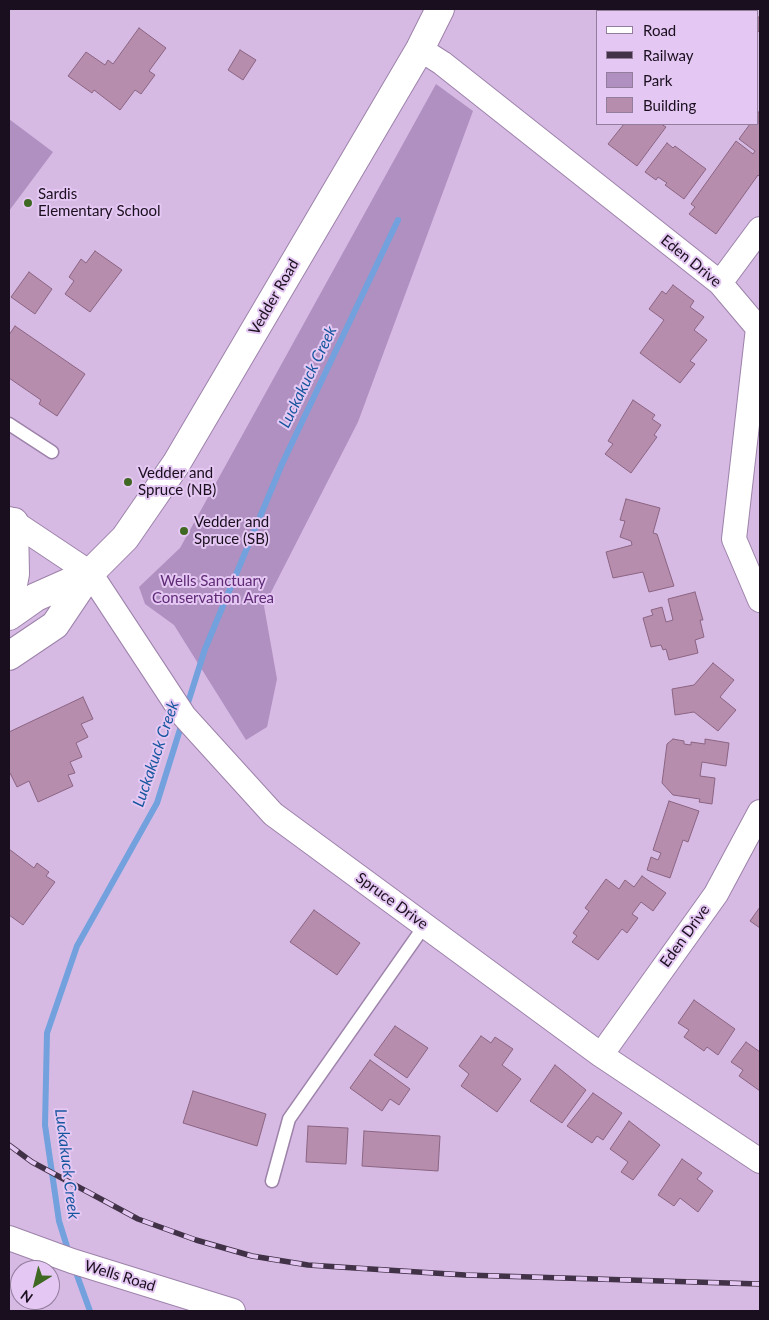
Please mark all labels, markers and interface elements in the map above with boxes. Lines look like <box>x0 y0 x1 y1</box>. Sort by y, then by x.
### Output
legend <box>596 10 759 125</box>
text: Road <box>643 21 676 39</box>
text: Railway <box>643 46 694 64</box>
text: Park <box>643 71 672 89</box>
text: Building <box>643 96 696 114</box>
place label: Sardis Elementary School <box>38 185 161 220</box>
marker: Sardis Elementary School <box>22 197 34 209</box>
street label: Eden Drive <box>657 231 725 291</box>
street label: Vedder Road <box>245 256 303 338</box>
water label: Luckakuck Creek <box>275 323 341 431</box>
place label: Vedder and Spruce (NB) <box>138 464 216 499</box>
marker: Vedder and Spruce (NB) <box>122 476 134 488</box>
place label: Vedder and Spruce (SB) <box>194 513 269 548</box>
marker: Vedder and Spruce (SB) <box>178 525 190 537</box>
park label: Wells Sanctuary Conservation Area <box>152 572 274 607</box>
water label: Luckakuck Creek <box>129 698 183 810</box>
street label: Spruce Drive <box>352 869 432 933</box>
street label: Eden Drive <box>656 901 714 971</box>
water label: Luckakuck Creek <box>51 1108 83 1220</box>
street label: Wells Road <box>82 1257 158 1295</box>
north arrow <box>10 1260 60 1310</box>
text: N <box>17 1287 36 1307</box>

